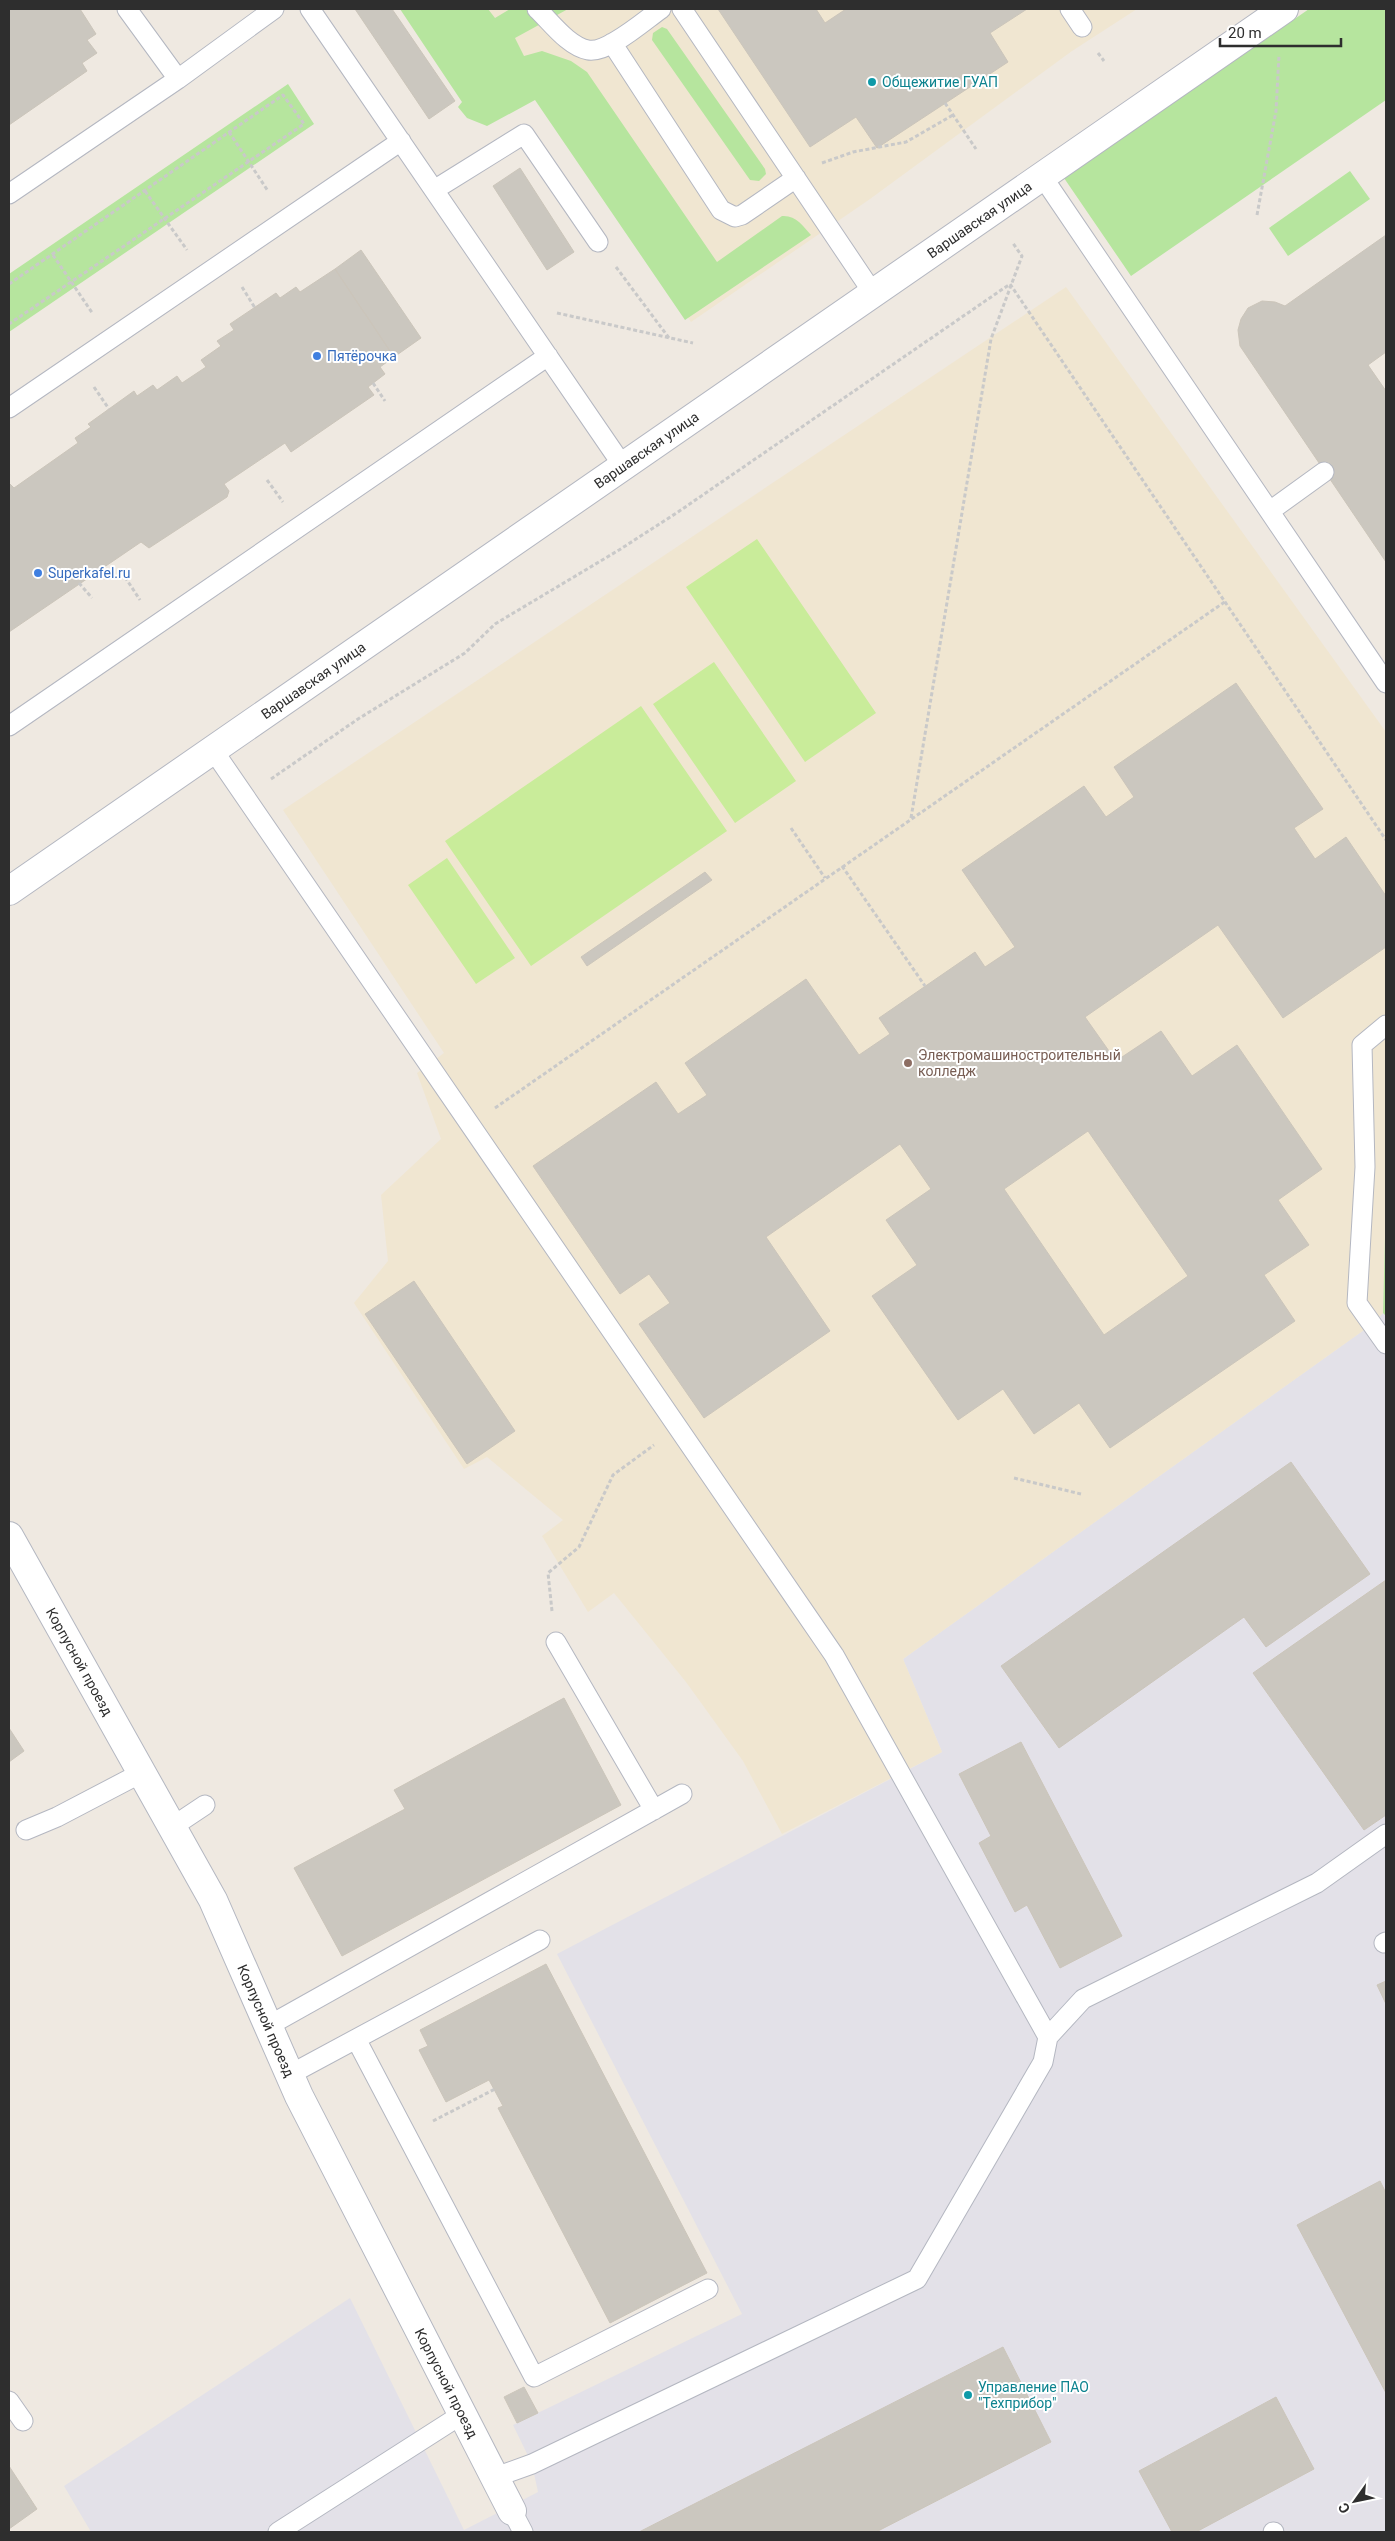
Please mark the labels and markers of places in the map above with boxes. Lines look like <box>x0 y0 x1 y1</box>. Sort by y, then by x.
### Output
place label: Общежитие ГУАП <box>882 74 998 90</box>
marker: Общежитие ГУАП <box>866 76 878 88</box>
place label: Пятёрочка <box>327 348 397 364</box>
marker: Пятёрочка <box>311 350 323 362</box>
place label: Superkafel.ru <box>48 565 130 581</box>
marker: Superkafel.ru <box>32 567 44 579</box>
place label: Электромашиностроительный колледж <box>918 1047 1121 1079</box>
marker: Электромашиностроительный колледж <box>902 1057 914 1069</box>
place label: Управление ПАО "Техприбор" <box>978 2379 1089 2411</box>
marker: Управление ПАО "Техприбор" <box>962 2389 974 2401</box>

